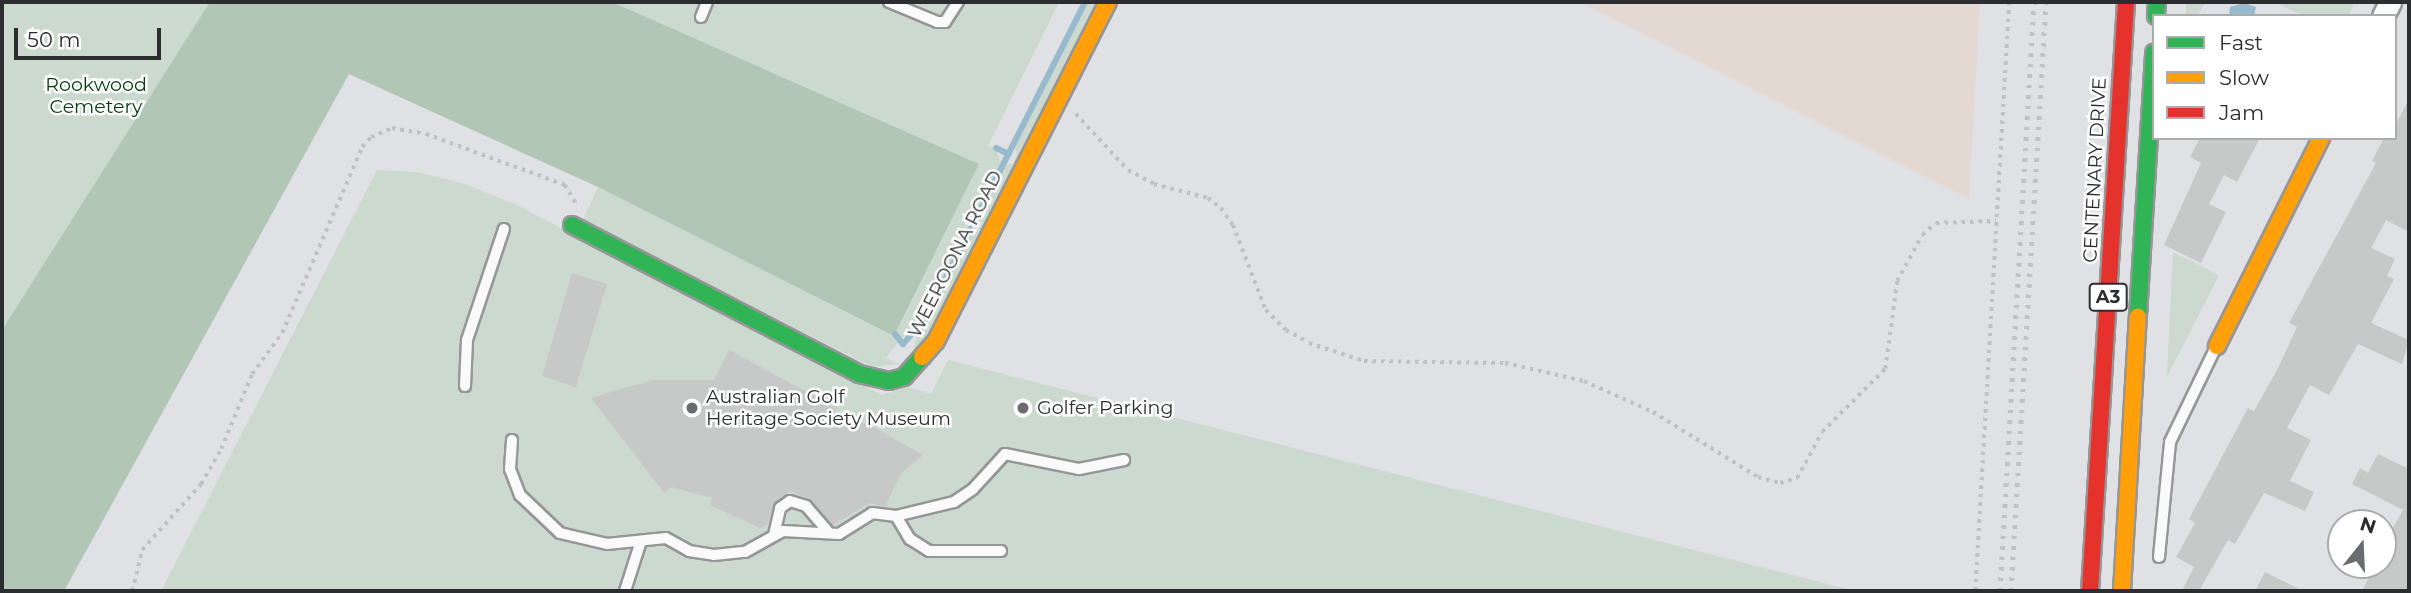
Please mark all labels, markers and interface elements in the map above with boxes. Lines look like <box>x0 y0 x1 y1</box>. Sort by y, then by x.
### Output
scale bar <box>18 14 164 58</box>
legend <box>2152 14 2397 140</box>
text: 50 m <box>27 27 81 52</box>
text: Fast <box>2219 30 2263 55</box>
text: Slow <box>2219 65 2269 90</box>
park label: Rookwood Cemetery <box>45 74 147 118</box>
street label: CENTENARY DRIVE <box>2079 77 2111 263</box>
text: Jam <box>2219 100 2264 125</box>
street label: WEEROONA ROAD <box>903 167 1007 341</box>
road number: A3 <box>2087 282 2129 312</box>
place label: Australian Golf Heritage Society Museum <box>706 386 951 430</box>
place label: Golfer Parking <box>1037 397 1173 419</box>
marker: Australian Golf Heritage Society Museum <box>684 400 700 416</box>
marker: Golfer Parking <box>1015 400 1031 416</box>
north arrow <box>2327 509 2397 579</box>
text: N <box>2357 512 2379 539</box>

